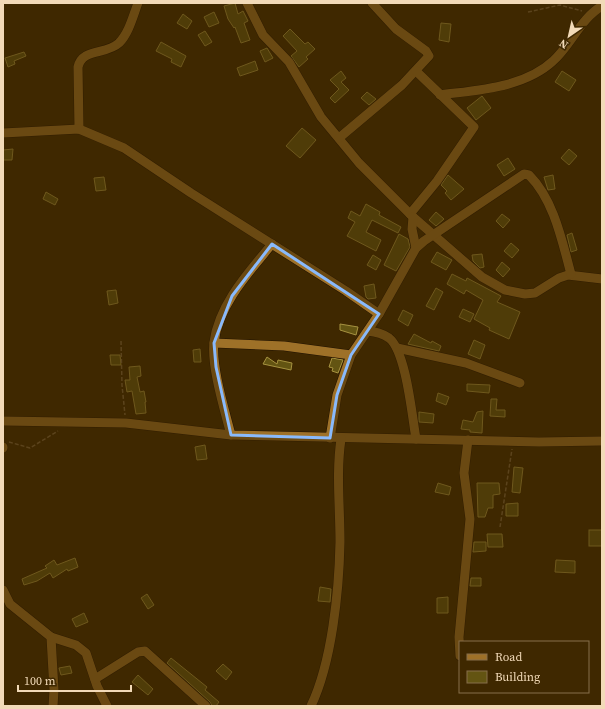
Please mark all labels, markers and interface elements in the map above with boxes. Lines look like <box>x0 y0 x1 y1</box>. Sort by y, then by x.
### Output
north arrow <box>549 16 589 56</box>
text: N <box>556 35 571 52</box>
legend <box>459 641 589 693</box>
text: Road <box>495 649 522 665</box>
scale bar <box>18 667 131 693</box>
text: Building <box>495 669 540 685</box>
text: 100 m <box>24 673 56 689</box>

